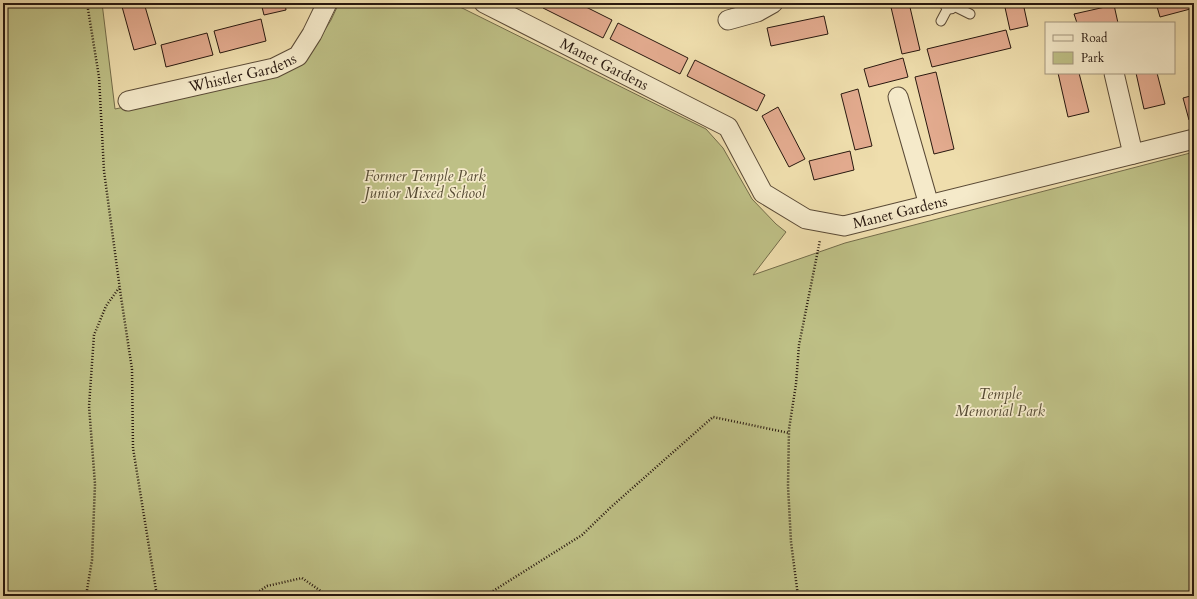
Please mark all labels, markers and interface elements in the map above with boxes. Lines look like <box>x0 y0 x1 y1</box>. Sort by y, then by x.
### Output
legend <box>1045 22 1175 74</box>
text: Road <box>1081 30 1108 46</box>
street label: Manet Gardens <box>557 33 652 95</box>
street label: Whistler Gardens <box>186 48 300 97</box>
text: Park <box>1081 50 1105 66</box>
park label: Former Temple Park Junior Mixed School <box>360 166 487 203</box>
street label: Manet Gardens <box>851 191 949 233</box>
park label: Temple Memorial Park <box>955 384 1046 421</box>

